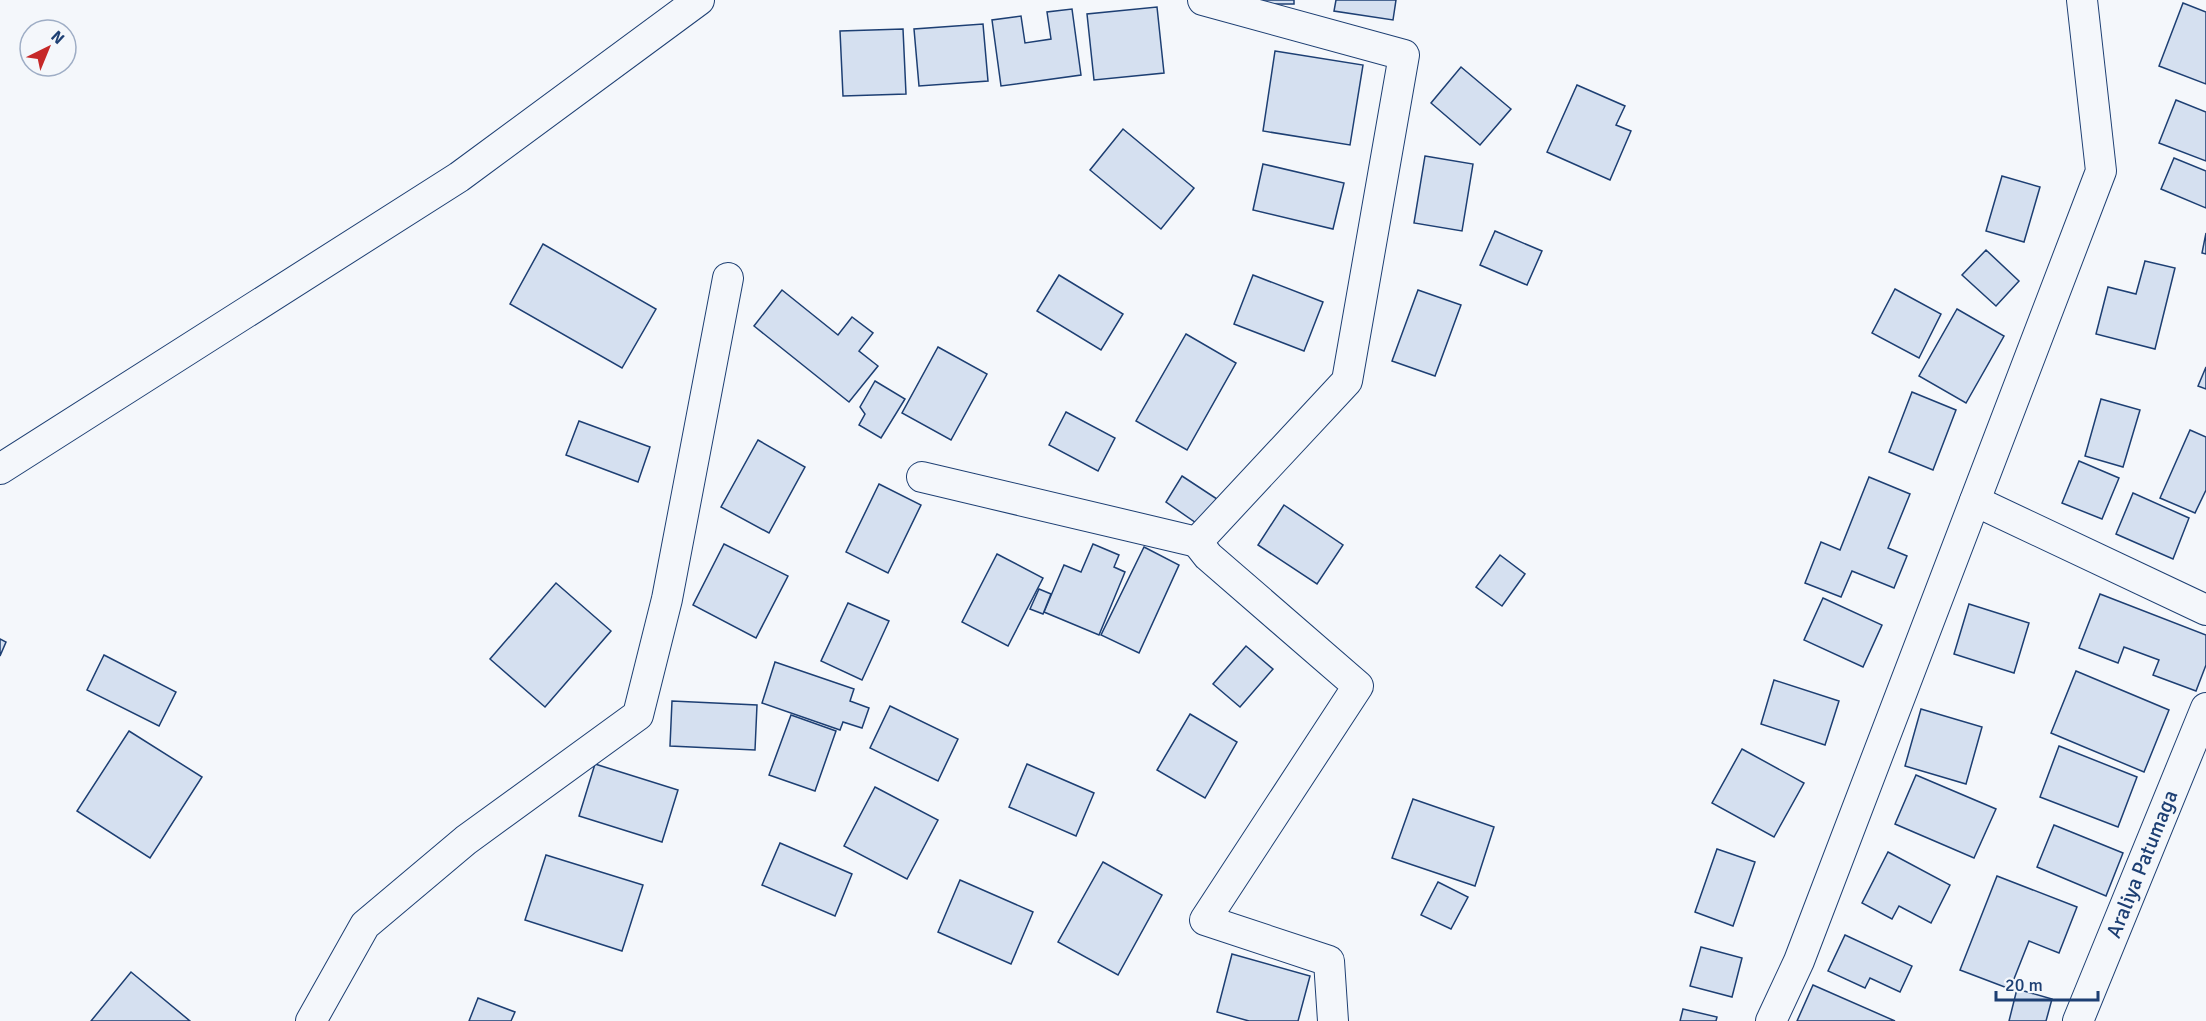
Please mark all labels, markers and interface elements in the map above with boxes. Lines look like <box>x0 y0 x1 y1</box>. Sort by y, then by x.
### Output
north arrow <box>18 18 78 78</box>
text: N <box>47 27 68 49</box>
street label: Araliya Patumaga <box>2101 786 2183 942</box>
scale bar <box>1996 964 2098 1002</box>
text: 20 m <box>2005 974 2043 996</box>

